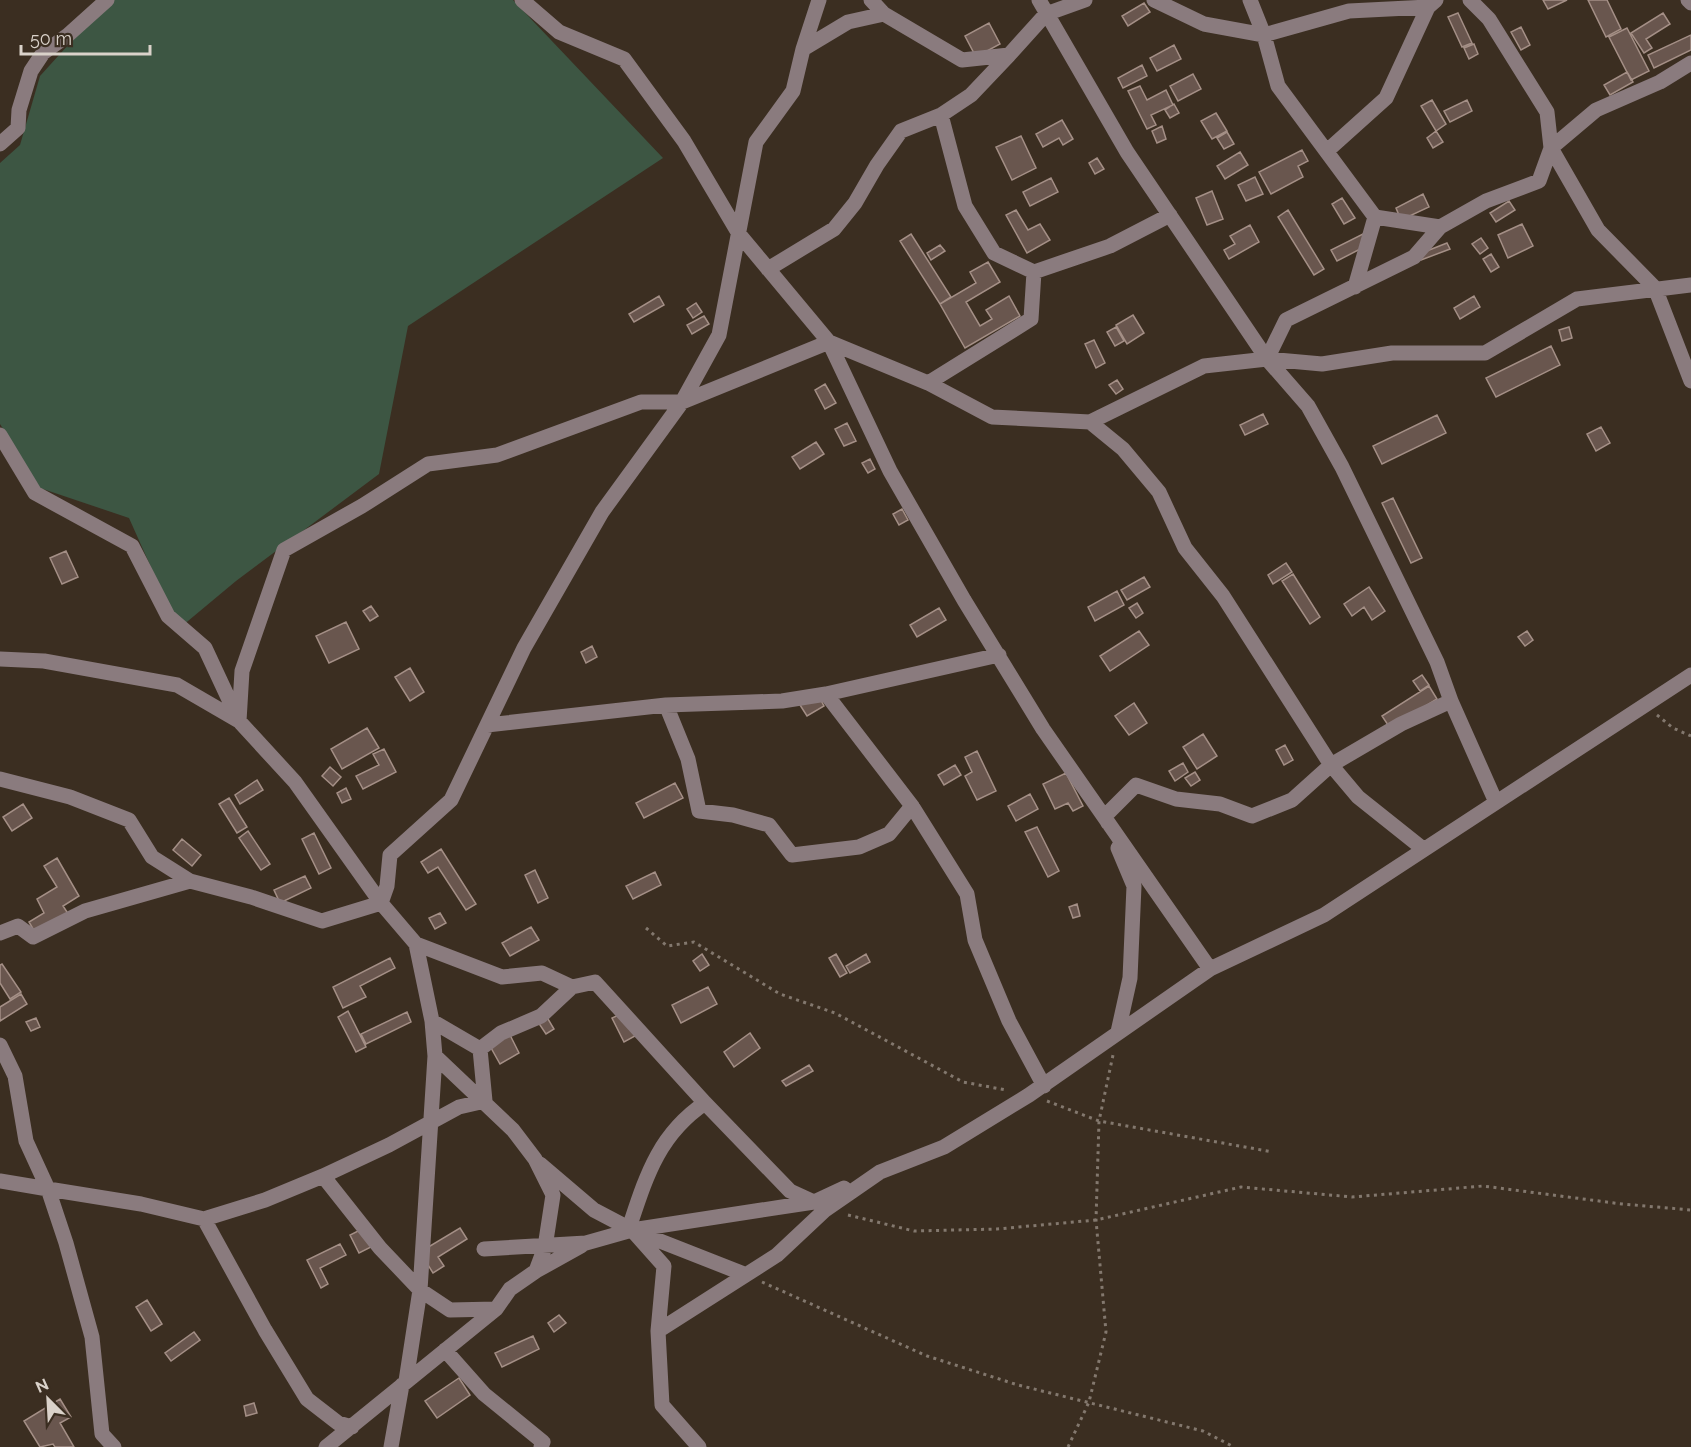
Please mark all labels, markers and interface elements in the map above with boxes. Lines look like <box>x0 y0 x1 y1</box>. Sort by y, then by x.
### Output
scale bar <box>21 18 150 56</box>
text: 50 m <box>30 28 72 49</box>
north arrow <box>18 1369 78 1429</box>
text: N <box>33 1375 52 1397</box>

